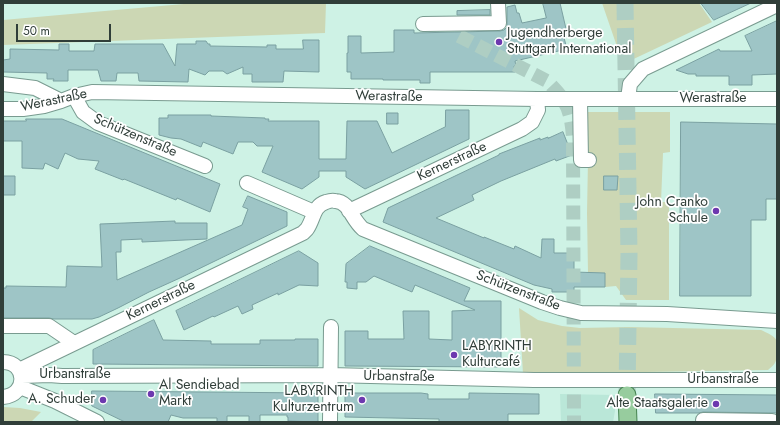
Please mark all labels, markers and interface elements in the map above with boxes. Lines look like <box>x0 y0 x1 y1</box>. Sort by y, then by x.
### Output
scale bar <box>18 16 113 42</box>
text: 50 m <box>23 22 50 40</box>
place label: Jugendherberge Stuttgart International <box>507 26 631 58</box>
marker: Jugendherberge Stuttgart International <box>494 37 504 47</box>
street label: Werastraße <box>19 86 89 116</box>
street label: Werastraße <box>355 88 423 106</box>
street label: Werastraße <box>679 91 747 107</box>
street label: Schützenstraße <box>91 111 179 161</box>
street label: Kernerstraße <box>415 139 489 185</box>
place label: John Cranko Schule <box>636 195 708 228</box>
marker: John Cranko Schule <box>711 206 721 216</box>
street label: Schützenstraße <box>474 267 562 315</box>
street label: Kernerstraße <box>124 277 198 325</box>
place label: LABYRINTH Kulturcafé <box>462 339 532 372</box>
marker: LABYRINTH Kulturcafé <box>449 350 459 360</box>
street label: Urbanstraße <box>39 367 111 383</box>
street label: Urbanstraße <box>363 368 435 386</box>
street label: Urbanstraße <box>687 372 759 388</box>
place label: Al Sendiebad Markt <box>159 378 239 410</box>
place label: LABYRINTH Kulturzentrum <box>273 384 354 416</box>
marker: Al Sendiebad Markt <box>146 389 156 399</box>
place label: A. Schuder <box>28 392 95 408</box>
marker: A. Schuder <box>98 395 108 405</box>
marker: LABYRINTH Kulturzentrum <box>357 395 367 405</box>
place label: Alte Staatsgalerie <box>606 396 708 412</box>
marker: Alte Staatsgalerie <box>711 399 721 409</box>

